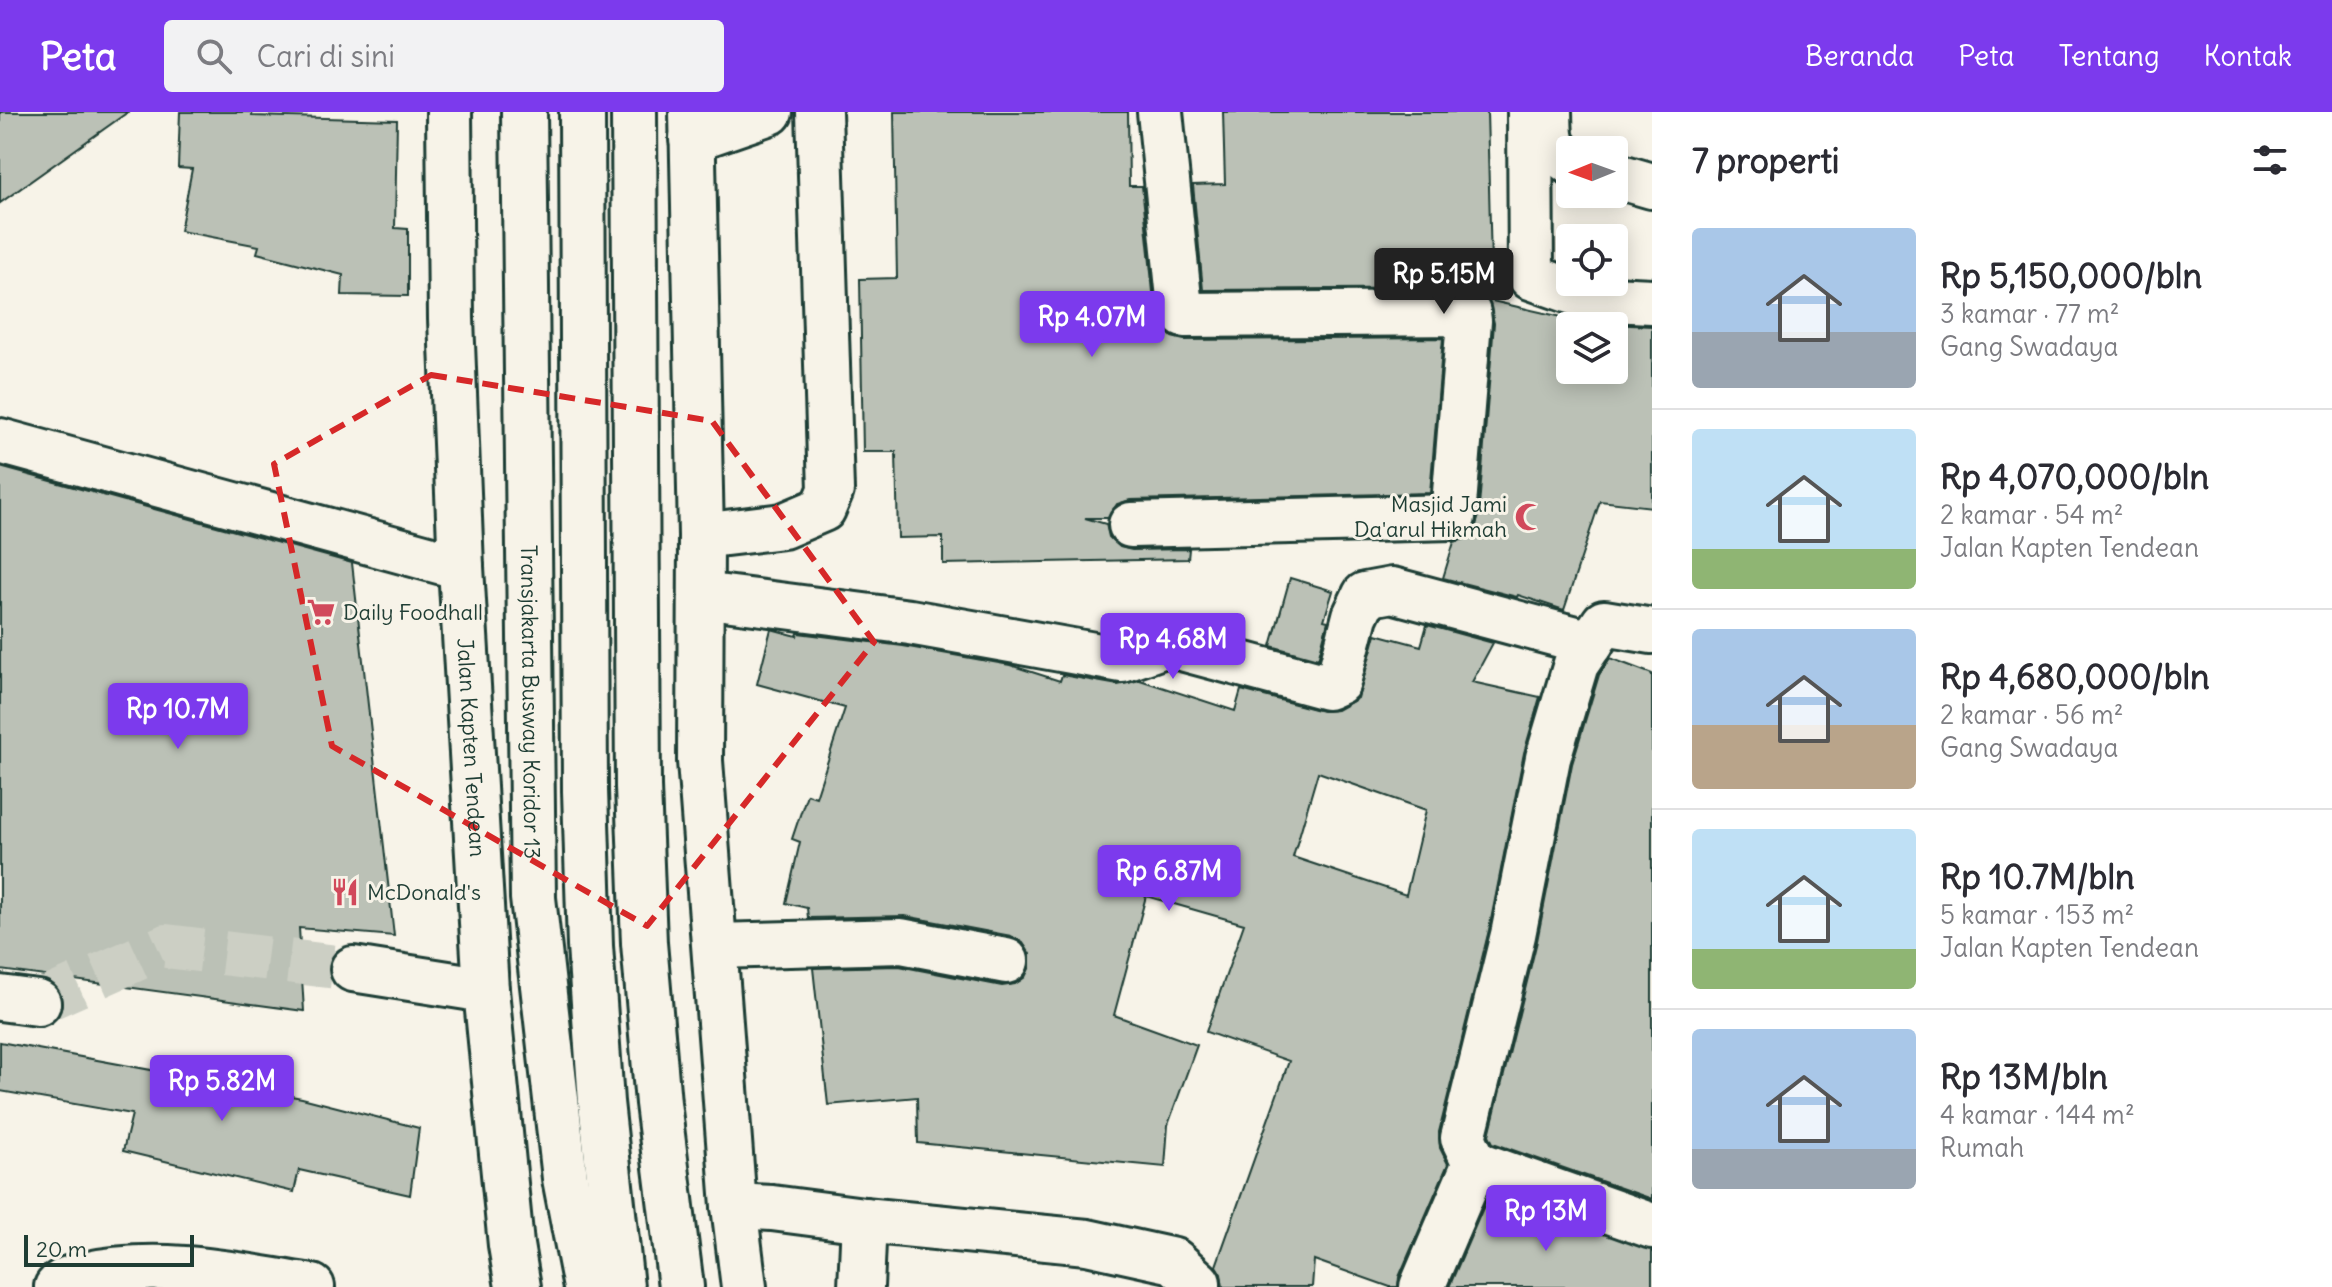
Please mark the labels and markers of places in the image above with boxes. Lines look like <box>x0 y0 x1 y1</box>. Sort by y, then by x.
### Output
pin: Rp 5.15M <box>1361 248 1527 316</box>
pin: Rp 4.07M <box>1009 291 1175 359</box>
place label: Masjid Jami Da'arul Hikmah <box>1354 490 1507 543</box>
mosque icon: Masjid Jami Da'arul Hikmah <box>1514 502 1544 532</box>
supermarket icon: Daily Foodhall <box>306 597 336 627</box>
place label: Daily Foodhall <box>343 598 483 626</box>
pin: Rp 4.68M <box>1090 613 1256 681</box>
pin: Rp 10.7M <box>95 683 261 751</box>
pin: Rp 6.87M <box>1086 845 1252 913</box>
restaurant icon: McDonald's <box>330 877 360 907</box>
place label: McDonald's <box>367 878 481 906</box>
pin: Rp 5.82M <box>139 1055 305 1123</box>
pin: Rp 13M <box>1481 1185 1611 1253</box>

